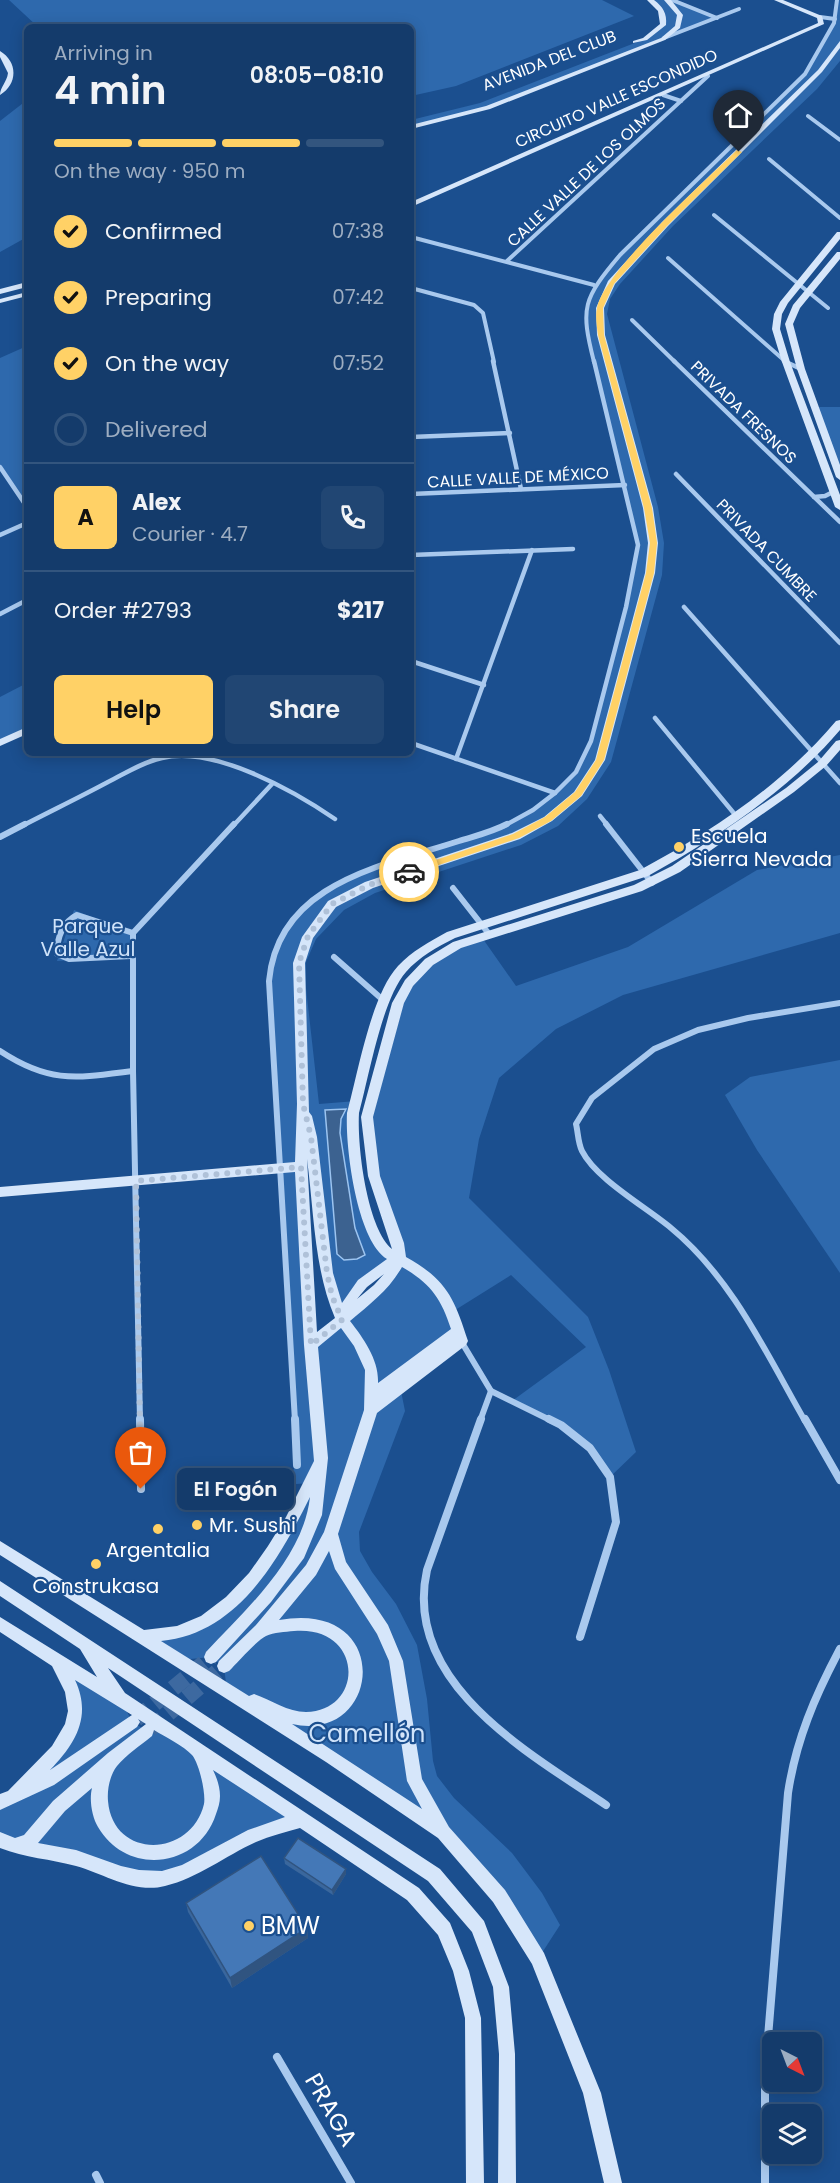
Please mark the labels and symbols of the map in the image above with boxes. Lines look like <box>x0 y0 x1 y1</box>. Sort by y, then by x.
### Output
street label: AVENIDA DEL CLUB <box>479 24 620 97</box>
street label: CIRCUITO VALLE ESCONDIDO <box>511 43 721 154</box>
pin <box>713 90 764 152</box>
street label: CALLE VALLE DE LOS OLMOS <box>502 93 671 252</box>
street label: PRIVADA FRESNOS <box>685 356 802 469</box>
street label: CALLE VALLE DE MÉXICO <box>427 461 609 494</box>
street label: PRIVADA CUMBRE <box>711 494 822 607</box>
place label: Escuela Sierra Nevada <box>691 822 832 873</box>
marker: Escuela Sierra Nevada <box>672 840 686 854</box>
courier <box>379 842 439 902</box>
park label: Parque Valle Azul <box>41 912 135 963</box>
pin <box>115 1427 166 1489</box>
callout: El Fogón <box>177 1468 294 1510</box>
place label: Mr. Sushi <box>209 1511 296 1539</box>
marker: Mr. Sushi <box>190 1518 204 1532</box>
marker: Argentalia <box>151 1522 165 1536</box>
place label: Argentalia <box>106 1536 210 1564</box>
marker: Construkasa <box>89 1557 103 1571</box>
place label: Construkasa <box>33 1572 159 1600</box>
park label: Camellón <box>309 1717 425 1750</box>
place label: BMW <box>261 1909 320 1942</box>
marker: BMW <box>242 1919 256 1933</box>
north arrow <box>762 2032 822 2092</box>
street label: PRAGA <box>297 2067 366 2152</box>

